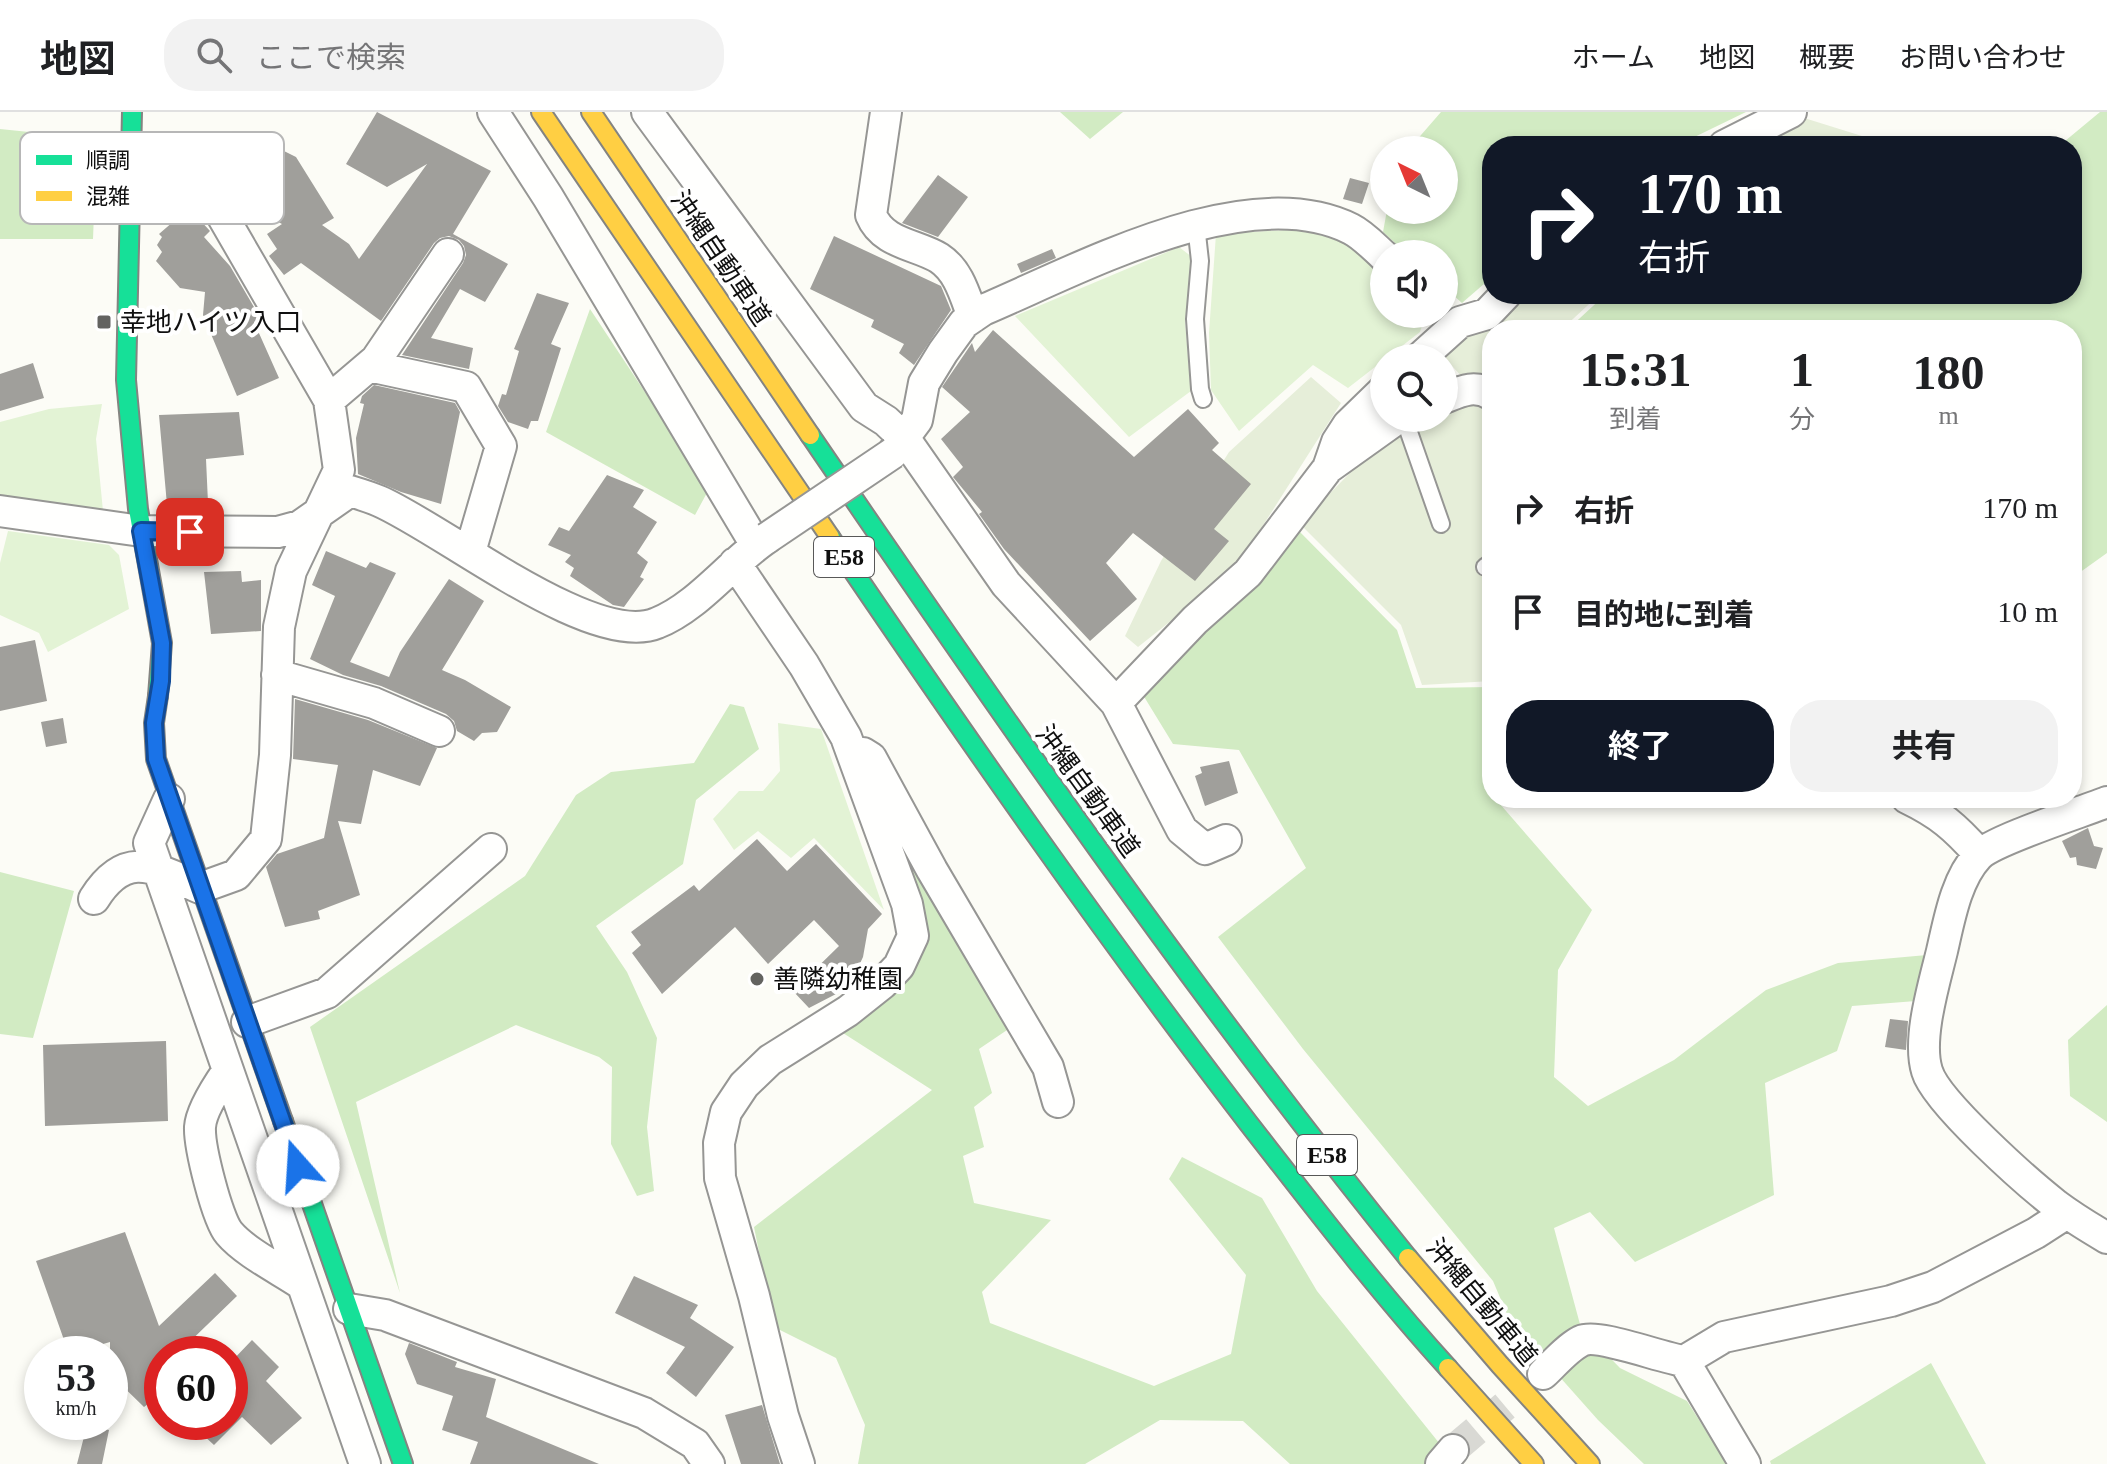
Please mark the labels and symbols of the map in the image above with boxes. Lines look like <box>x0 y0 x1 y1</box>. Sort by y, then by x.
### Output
legend <box>20 132 284 224</box>
north arrow <box>1370 136 1458 224</box>
text: 順調 <box>86 148 130 173</box>
text: 混雑 <box>86 184 130 209</box>
street label: 沖縄自動車道 <box>665 185 776 331</box>
place label: 幸地ハイツ入口 <box>120 308 301 337</box>
marker: 幸地ハイツ入口 <box>95 313 113 331</box>
pin <box>156 498 224 566</box>
road number: E58 <box>814 537 874 577</box>
street label: 沖縄自動車道 <box>1030 720 1145 863</box>
place label: 善隣幼稚園 <box>773 965 903 994</box>
marker: 善隣幼稚園 <box>748 970 766 988</box>
position arrow <box>256 1124 340 1208</box>
road number: E58 <box>1297 1135 1357 1175</box>
street label: 沖縄自動車道 <box>1420 1233 1543 1371</box>
speed limit sign: 60 <box>144 1336 248 1440</box>

